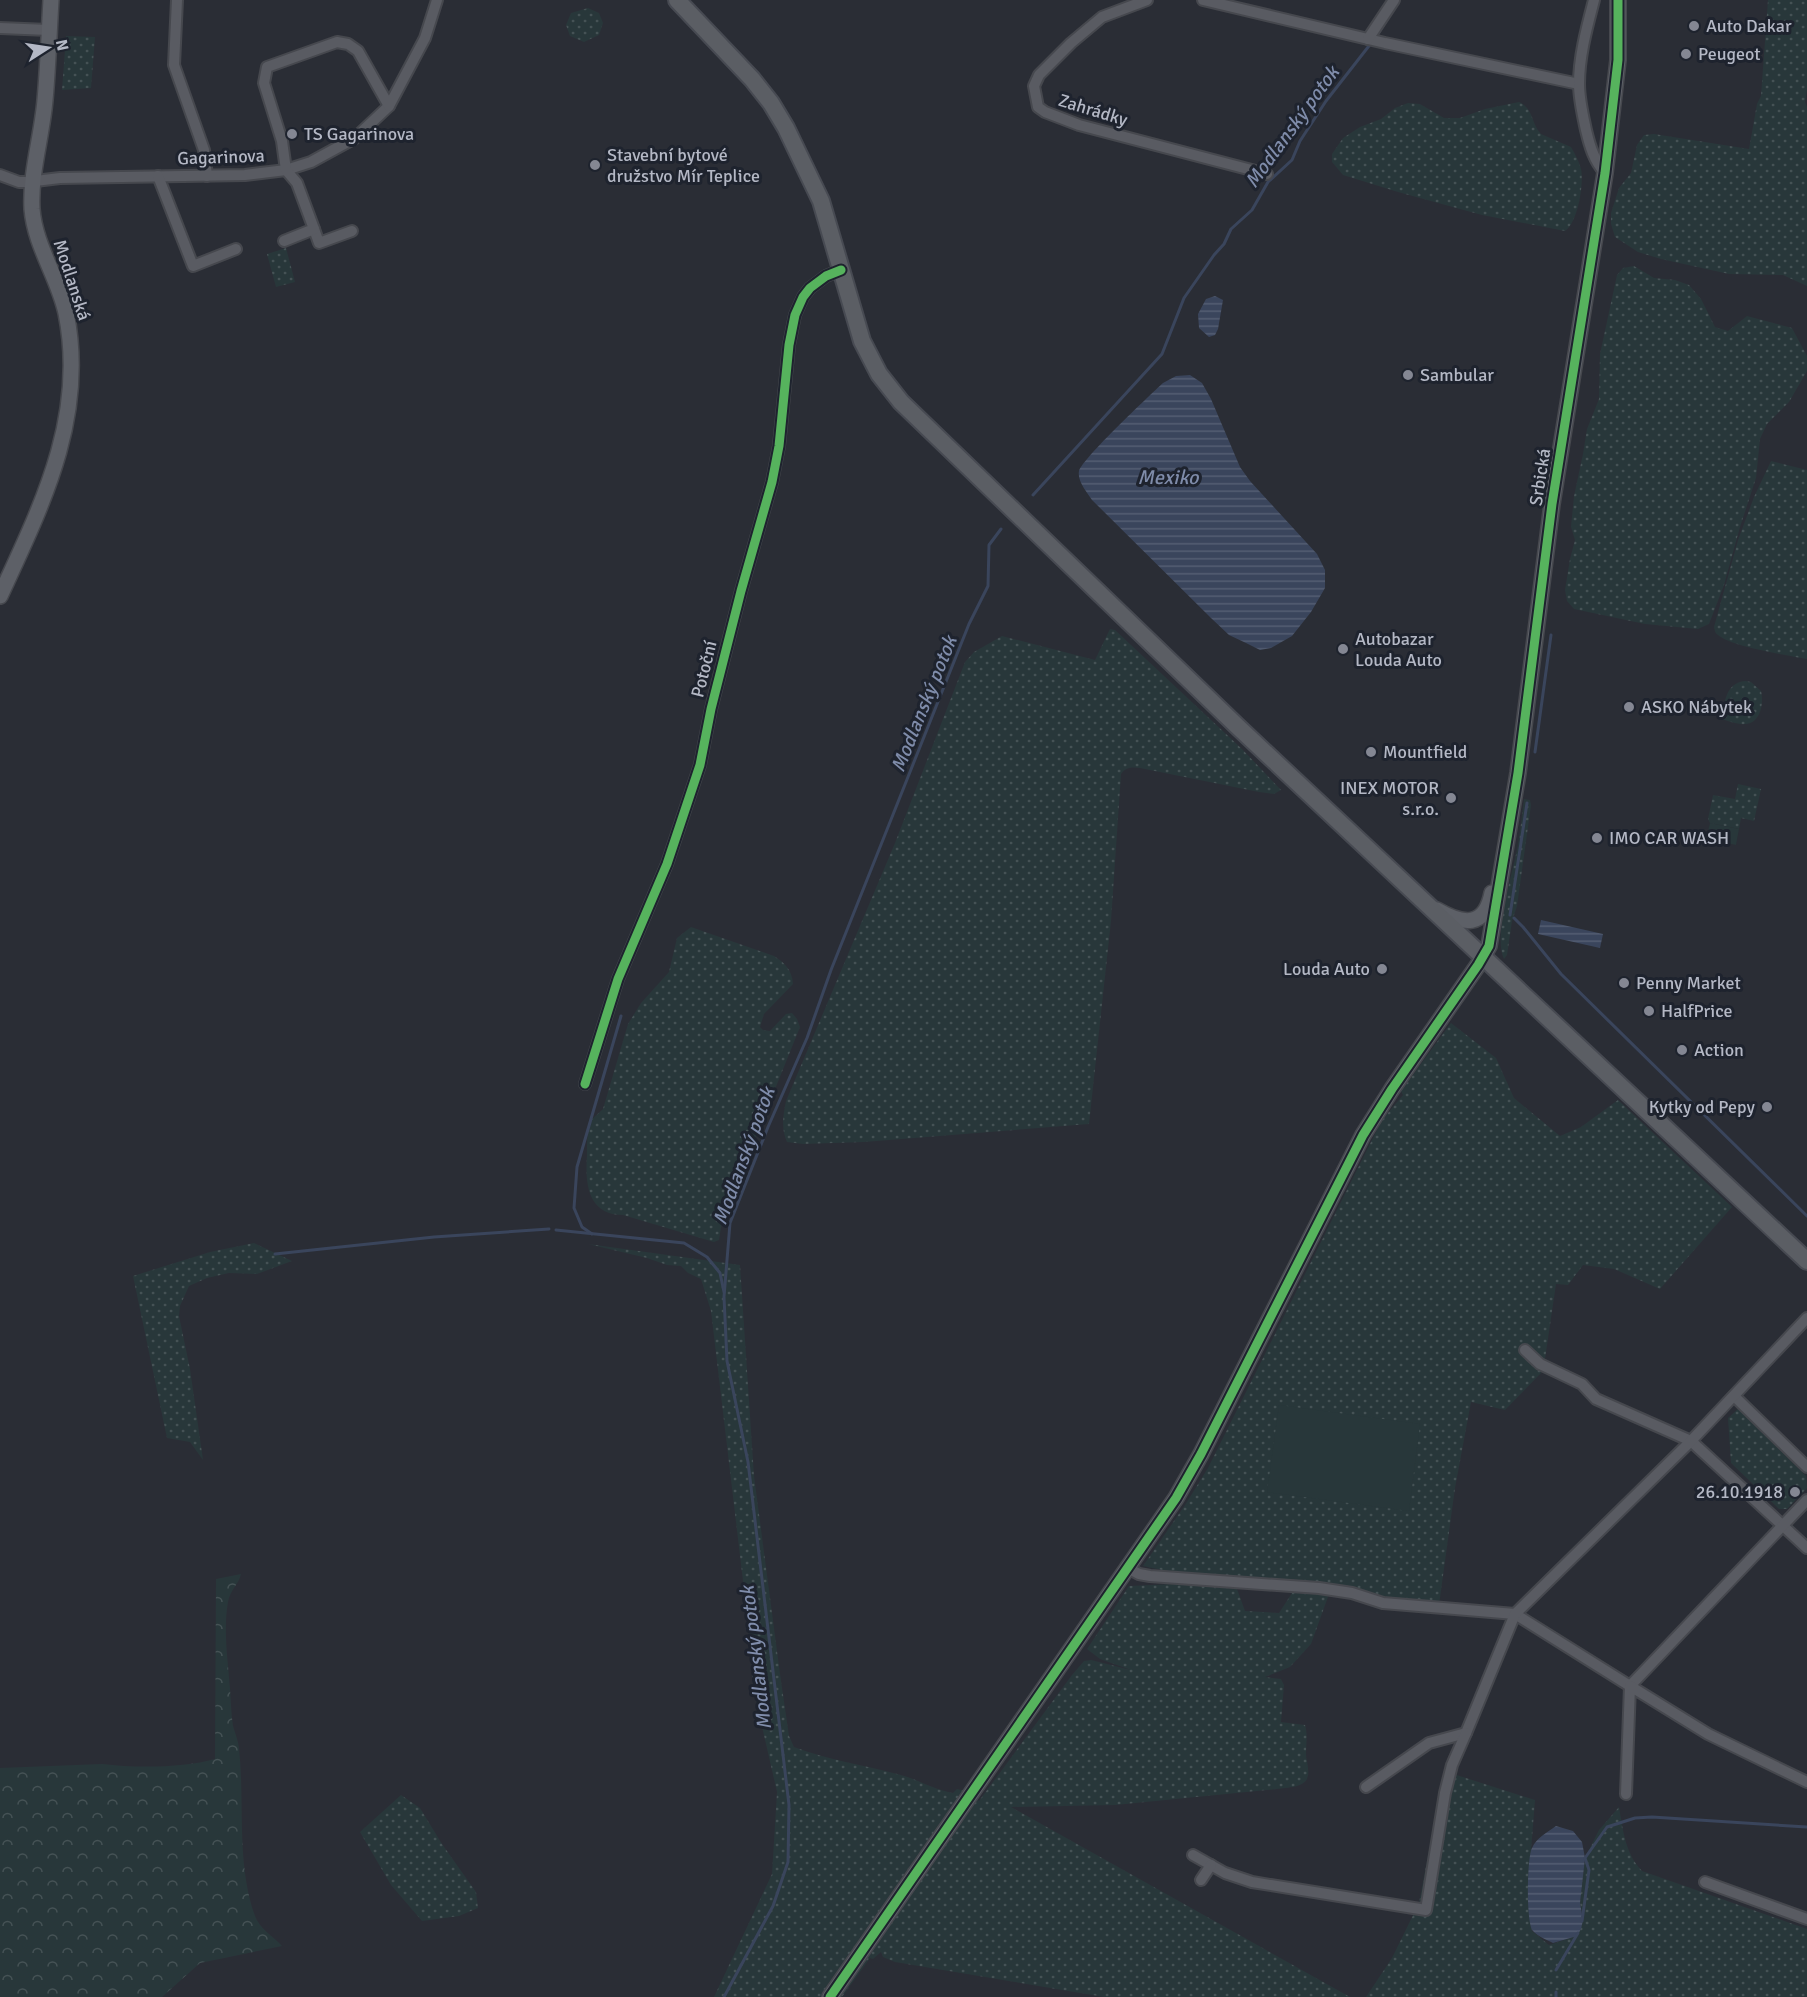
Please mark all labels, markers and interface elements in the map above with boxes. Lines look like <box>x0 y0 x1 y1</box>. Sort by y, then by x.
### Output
place label: Auto Dakar <box>1706 15 1792 37</box>
north arrow <box>18 18 78 78</box>
marker: Auto Dakar <box>1687 19 1701 33</box>
text: N <box>51 38 73 53</box>
place label: Peugeot <box>1698 43 1761 65</box>
marker: Peugeot <box>1679 47 1693 61</box>
water label: Modlanský potok <box>1239 60 1346 193</box>
street label: Zahrádky <box>1056 89 1131 131</box>
place label: TS Gagarinova <box>304 123 414 145</box>
marker: TS Gagarinova <box>285 127 299 141</box>
street label: Gagarinova <box>177 144 265 170</box>
place label: Stavební bytové družstvo Mír Teplice <box>607 144 760 187</box>
marker: Stavební bytové družstvo Mír Teplice <box>588 158 602 172</box>
street label: Modlanská <box>49 237 95 323</box>
place label: Sambular <box>1420 364 1494 386</box>
marker: Sambular <box>1401 368 1415 382</box>
street label: Srbická <box>1525 447 1555 507</box>
water label: Mexiko <box>1138 465 1200 490</box>
place label: Autobazar Louda Auto <box>1355 628 1442 671</box>
water label: Modlanský potok <box>885 630 963 776</box>
street label: Potoční <box>686 638 722 700</box>
marker: Autobazar Louda Auto <box>1336 642 1350 656</box>
place label: ASKO Nábytek <box>1641 696 1752 718</box>
marker: ASKO Nábytek <box>1622 700 1636 714</box>
place label: Mountfield <box>1383 741 1467 763</box>
marker: Mountfield <box>1364 745 1378 759</box>
place label: INEX MOTOR s.r.o. <box>1340 777 1439 820</box>
marker: INEX MOTOR s.r.o. <box>1444 791 1458 805</box>
place label: IMO CAR WASH <box>1609 827 1729 849</box>
marker: IMO CAR WASH <box>1590 831 1604 845</box>
place label: Louda Auto <box>1283 958 1370 980</box>
marker: Louda Auto <box>1375 962 1389 976</box>
place label: Penny Market <box>1636 972 1741 994</box>
marker: Penny Market <box>1617 976 1631 990</box>
place label: HalfPrice <box>1661 1000 1733 1022</box>
marker: HalfPrice <box>1642 1004 1656 1018</box>
place label: Action <box>1694 1039 1744 1061</box>
marker: Action <box>1675 1043 1689 1057</box>
water label: Modlanský potok <box>708 1082 781 1228</box>
place label: Kytky od Pepy <box>1649 1096 1756 1118</box>
marker: Kytky od Pepy <box>1760 1100 1774 1114</box>
place label: 26.10.1918 <box>1696 1481 1783 1503</box>
marker: 26.10.1918 <box>1788 1485 1802 1499</box>
water label: Modlanský potok <box>735 1583 777 1731</box>

